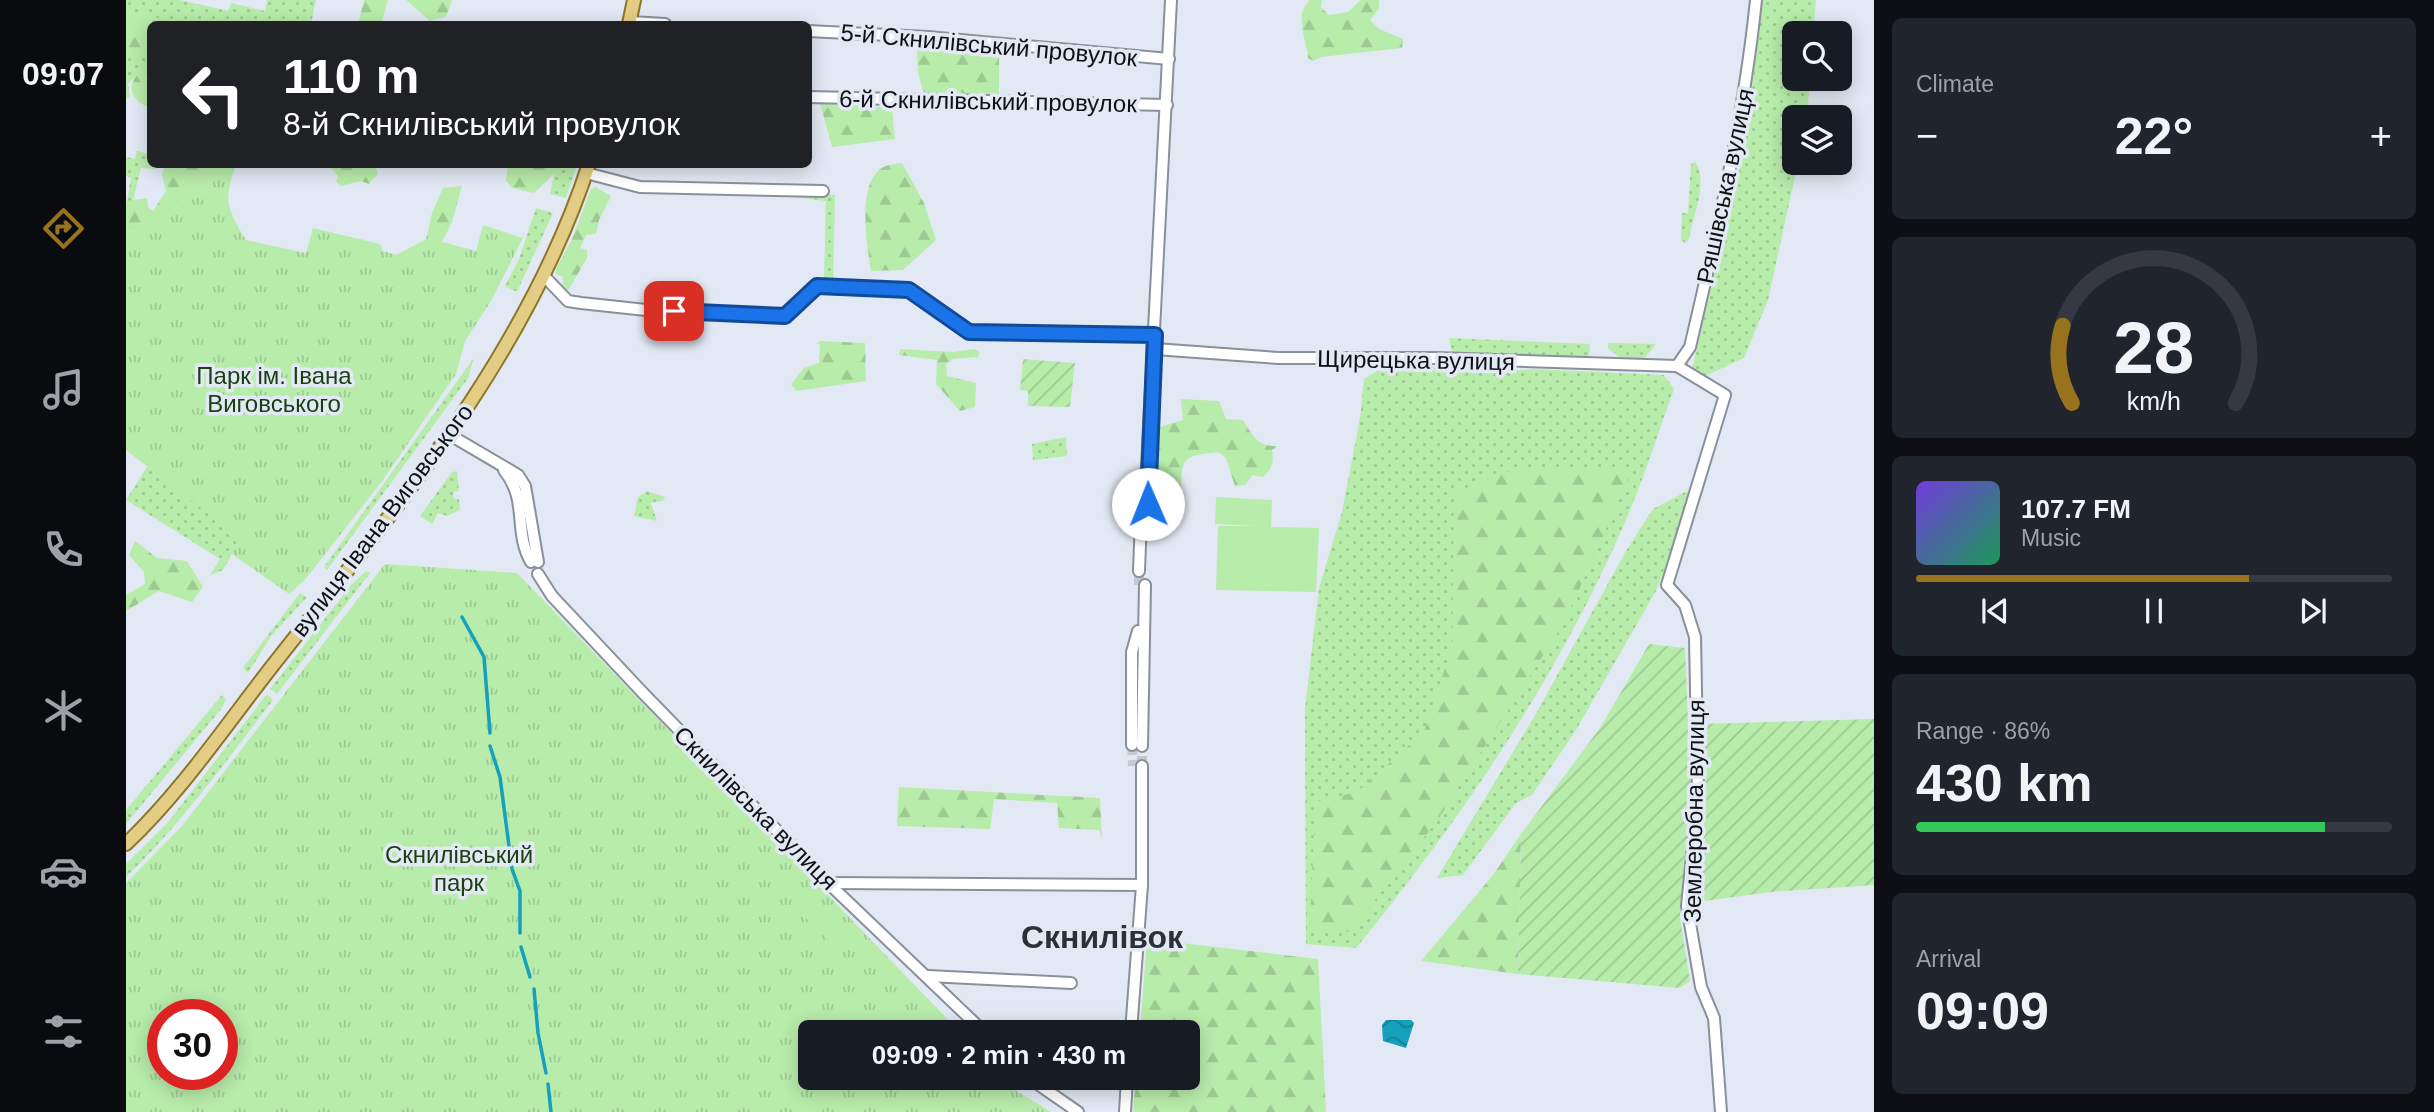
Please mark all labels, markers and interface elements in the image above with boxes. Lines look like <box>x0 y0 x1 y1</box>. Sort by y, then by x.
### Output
street label: 5-й Скнилівський провулок <box>840 19 1139 71</box>
map controls <box>1782 21 1852 175</box>
button: search <box>1782 21 1852 91</box>
icon: left <box>168 49 259 140</box>
text: 110 m <box>283 49 419 103</box>
text: 09:07 <box>22 56 104 92</box>
text: Climate <box>1916 71 1994 97</box>
street label: 6-й Скнилівський провулок <box>839 85 1138 117</box>
street label: Ряшівська вулиця <box>1691 86 1759 286</box>
button: layers <box>1782 105 1852 175</box>
text: 8-й Скнилівський провулок <box>283 106 680 142</box>
text: 22° <box>2115 107 2193 165</box>
text: − <box>1916 115 1938 157</box>
text: + <box>2370 115 2392 157</box>
icon: directions <box>39 204 88 253</box>
pin <box>644 281 704 341</box>
icon: arrive <box>655 292 693 330</box>
text: 28 <box>2114 308 2194 389</box>
street label: Щирецька вулиця <box>1317 345 1515 375</box>
park label: Парк ім. Івана Виговського <box>196 362 352 417</box>
icon: music <box>39 365 88 414</box>
text: km/h <box>2127 387 2181 415</box>
street label: вулиця Івана Виговського <box>286 398 478 642</box>
position arrow <box>1111 467 1185 541</box>
text: 107.7 FM <box>2021 494 2131 524</box>
icon: phone <box>39 525 88 574</box>
text: Music <box>2021 525 2081 551</box>
icon: previous <box>1976 592 2014 630</box>
icon: pause <box>2135 592 2173 630</box>
icon: next <box>2294 592 2332 630</box>
icon: climate <box>39 686 88 735</box>
street label: Землеробна вулиця <box>1679 699 1709 923</box>
text: Range · 86% <box>1916 718 2050 744</box>
street label: Скнилівська вулиця <box>669 721 843 895</box>
text: 430 km <box>1916 754 2092 812</box>
park label: Скнилівський парк <box>385 841 533 896</box>
icon: car <box>39 847 88 896</box>
district label: Скнилівок <box>1021 919 1184 955</box>
text: Arrival <box>1916 946 1981 972</box>
text: 09:09 <box>1916 982 2049 1040</box>
speed limit sign: 30 <box>147 999 238 1090</box>
icon: filters <box>39 1007 88 1056</box>
text: 09:09 · 2 min · 430 m <box>872 1040 1126 1070</box>

